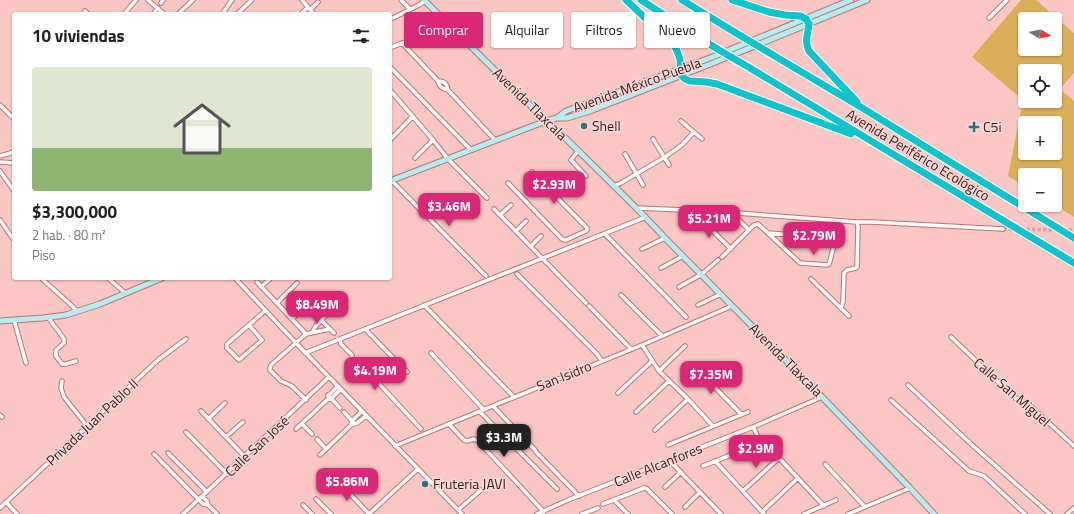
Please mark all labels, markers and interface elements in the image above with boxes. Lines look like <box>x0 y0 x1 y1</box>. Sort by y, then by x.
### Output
chip: Comprar <box>404 12 483 48</box>
chip: Alquilar <box>491 12 563 48</box>
chip: Filtros <box>571 12 636 48</box>
chip: Nuevo <box>644 12 710 48</box>
north arrow <box>1018 12 1062 56</box>
map controls <box>1018 12 1062 212</box>
text: 10 viviendas <box>32 23 125 49</box>
icon: filters <box>350 25 372 47</box>
street label: Avenida México Puebla <box>570 52 704 117</box>
street label: Avenida Tlaxcala <box>488 62 573 145</box>
button: locate <box>1018 64 1062 108</box>
icon: home <box>166 93 238 165</box>
street label: Avenida Periférico Ecológico <box>842 103 994 206</box>
place label: Shell <box>592 115 621 136</box>
place label: C5i <box>983 116 1002 137</box>
button: + <box>1018 116 1062 160</box>
marker: Shell <box>579 121 589 131</box>
marker: C5i <box>968 121 980 133</box>
button: − <box>1018 168 1062 212</box>
pin: $2.93M <box>521 171 587 205</box>
text: $2.93M <box>532 174 576 194</box>
pin: $3.46M <box>416 193 482 227</box>
text: $3.46M <box>427 196 471 216</box>
text: $3,300,000 <box>32 199 117 225</box>
pin: $5.21M <box>676 205 742 239</box>
text: $5.21M <box>687 208 731 228</box>
pin: $2.79M <box>781 222 847 256</box>
text: 2 hab. · 80 m² <box>32 225 106 245</box>
text: $2.79M <box>792 225 836 245</box>
text: Piso <box>32 245 55 265</box>
pin: $8.49M <box>284 291 350 325</box>
text: $8.49M <box>295 294 339 314</box>
street label: Avenida Tlaxcala <box>745 318 828 401</box>
street label: Calle San Miguel <box>969 352 1056 431</box>
street label: San Isidro <box>533 355 595 396</box>
pin: $4.19M <box>342 357 408 391</box>
text: $4.19M <box>353 360 397 380</box>
pin: $7.35M <box>678 361 744 395</box>
text: $7.35M <box>689 364 733 384</box>
street label: Privada Juan Pablo II <box>41 373 143 470</box>
street label: Calle San José <box>220 410 294 481</box>
pin: $3.3M <box>476 424 532 458</box>
text: $3.3M <box>486 427 522 447</box>
pin: $2.9M <box>728 435 784 469</box>
street label: Calle Alcanfores <box>610 437 705 492</box>
text: $2.9M <box>738 438 774 458</box>
pin: $5.86M <box>314 468 380 502</box>
text: $5.86M <box>325 471 369 491</box>
place label: Fruteria JAVI <box>433 473 506 494</box>
marker: Fruteria JAVI <box>420 479 430 489</box>

